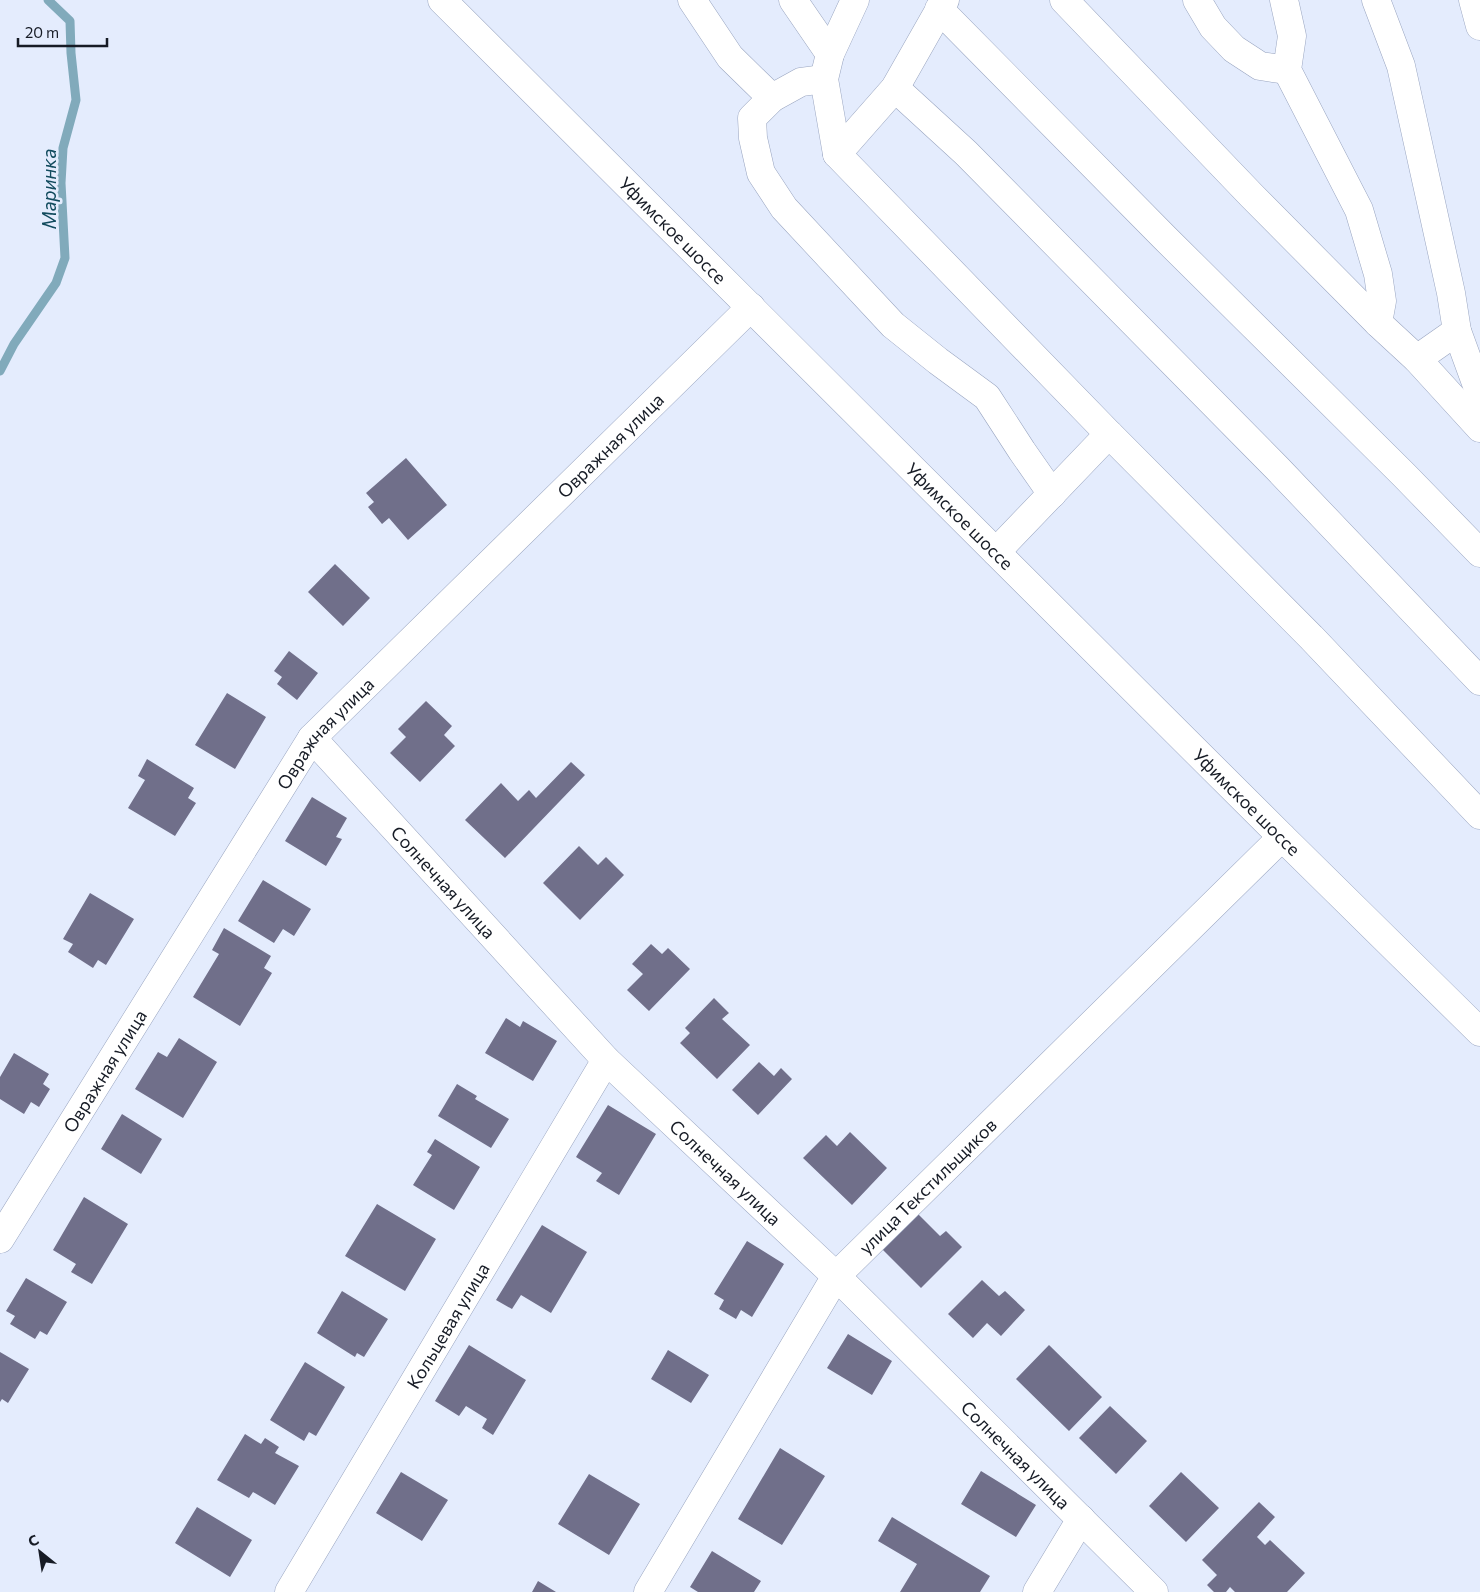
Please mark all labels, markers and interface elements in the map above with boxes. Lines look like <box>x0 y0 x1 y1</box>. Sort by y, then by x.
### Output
scale bar <box>18 15 106 47</box>
text: 20 m <box>25 23 59 41</box>
water label: Маринка <box>37 149 60 229</box>
street label: Уфимское шоссе <box>615 172 731 288</box>
street label: Овражная улица <box>552 388 668 502</box>
street label: Уфимское шоссе <box>901 458 1018 574</box>
street label: Овражная улица <box>272 673 378 793</box>
street label: Уфимское шоссе <box>1188 744 1305 860</box>
street label: Солнечная улица <box>387 821 500 943</box>
street label: Овражная улица <box>58 1006 151 1136</box>
street label: улица Текстильщиков <box>854 1114 1001 1258</box>
street label: Солнечная улица <box>665 1115 786 1230</box>
street label: Кольцевая улица <box>402 1259 494 1393</box>
street label: Солнечная улица <box>957 1396 1075 1513</box>
north arrow <box>15 1527 65 1577</box>
text: С <box>25 1531 42 1550</box>

